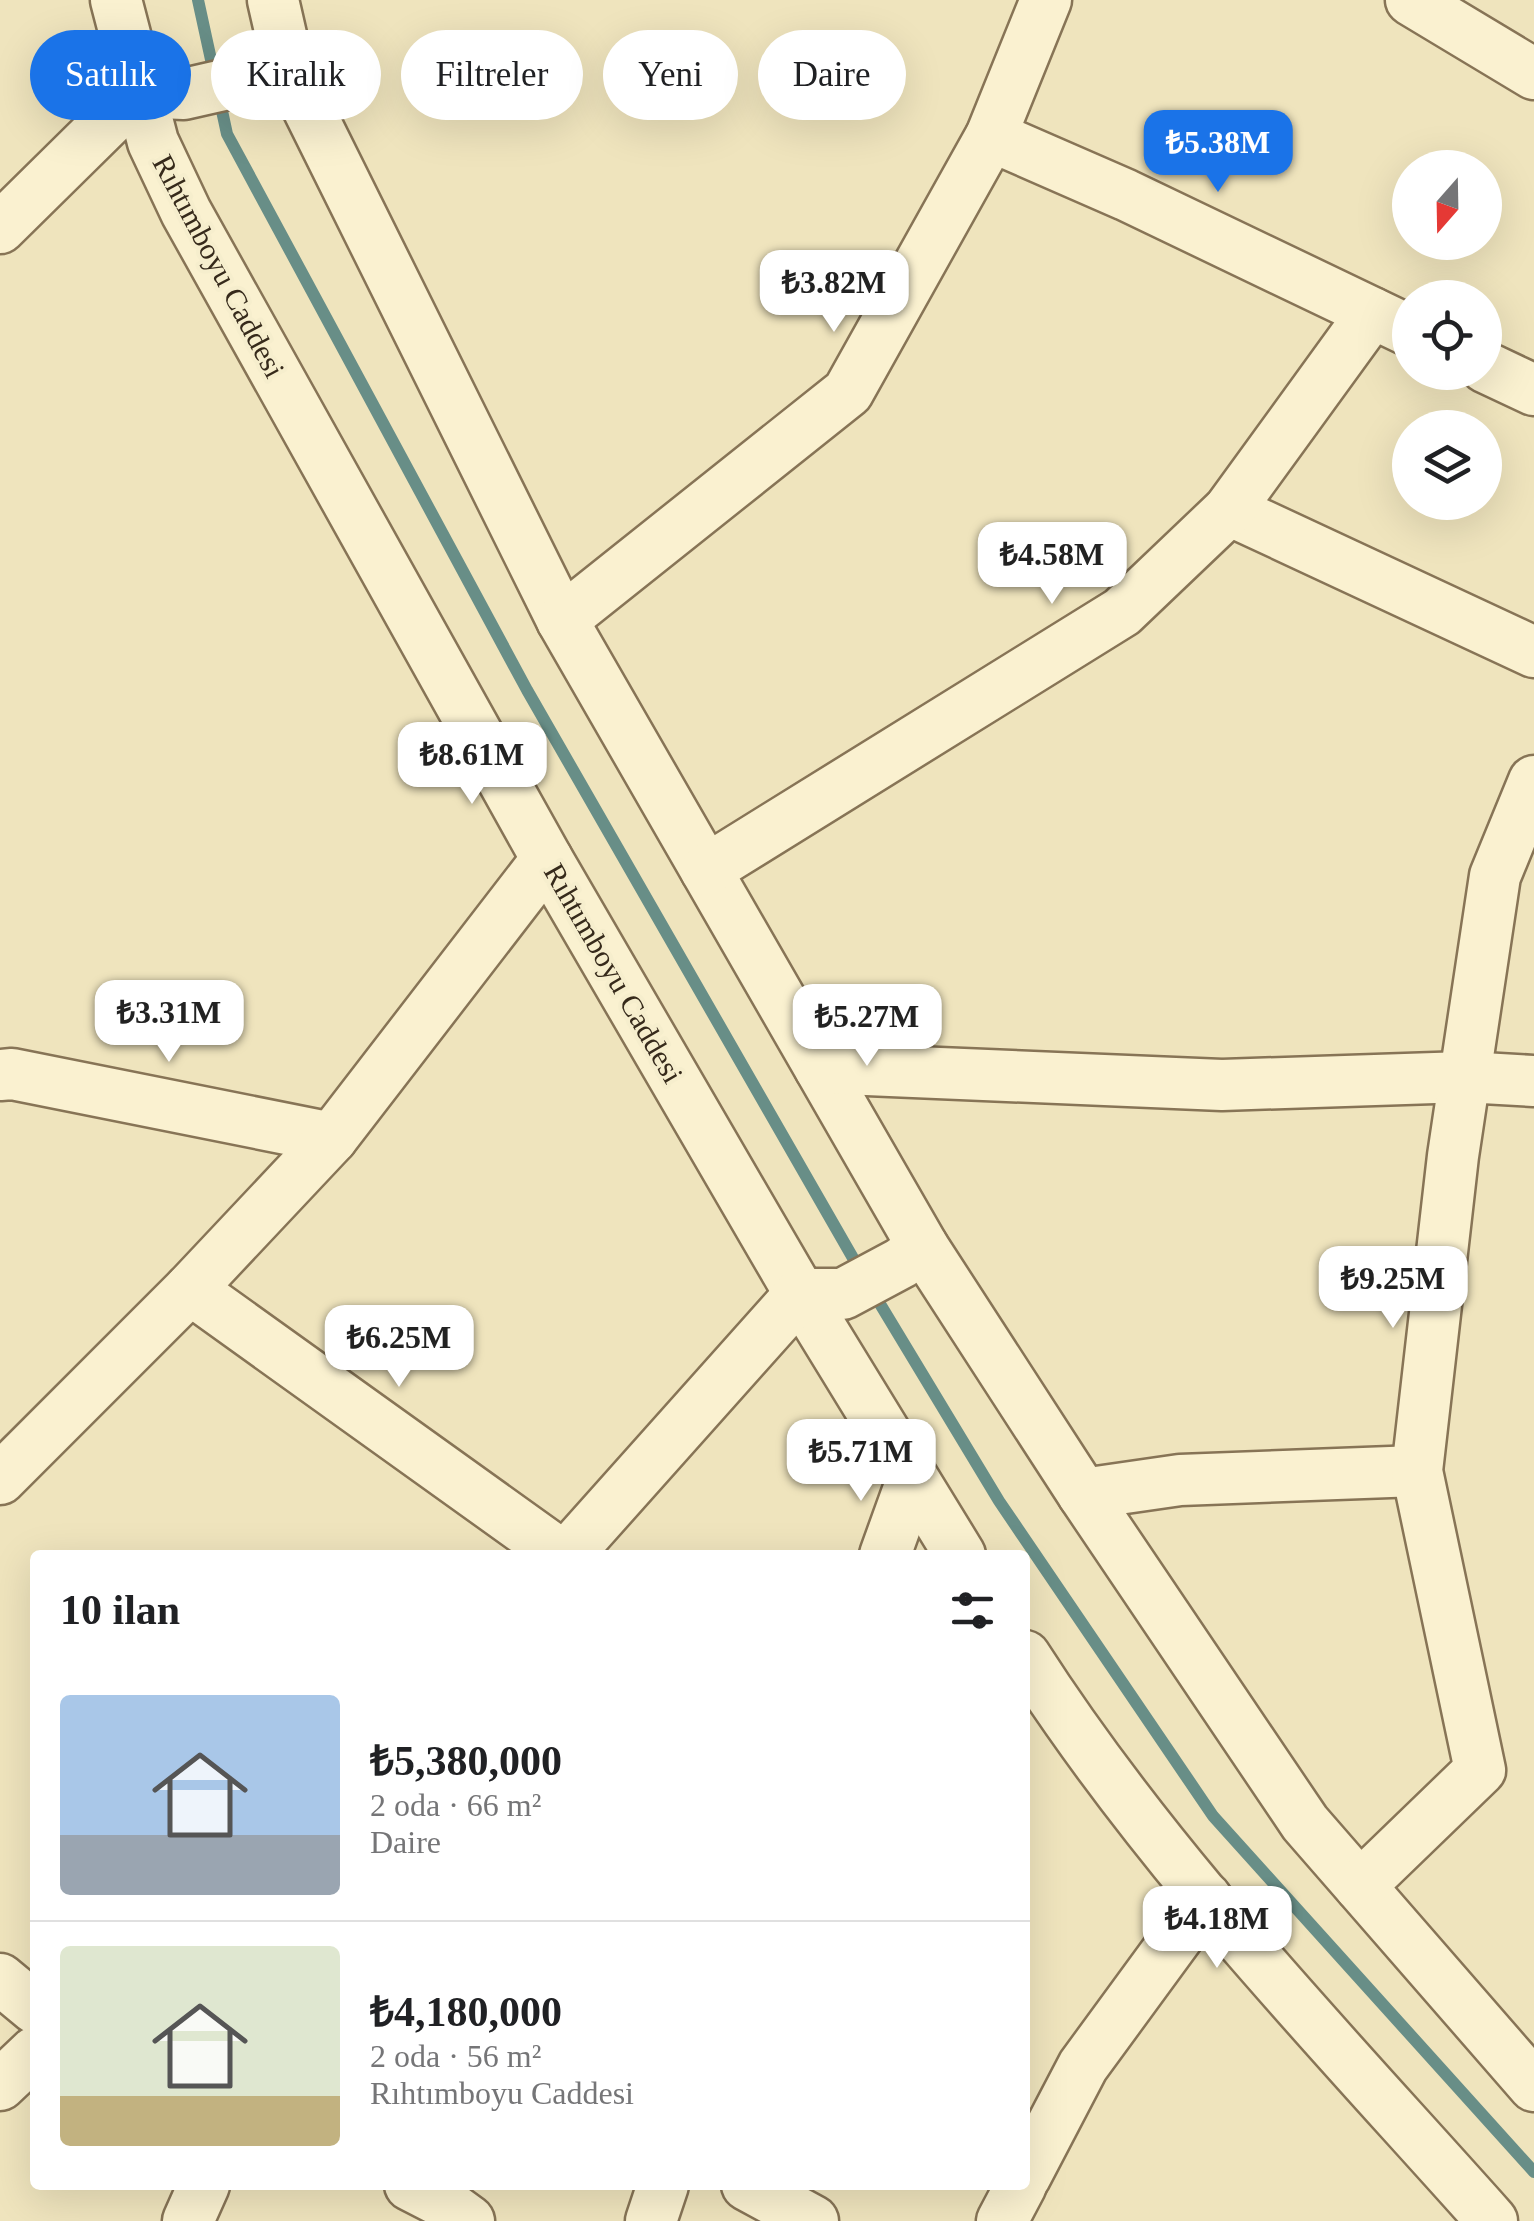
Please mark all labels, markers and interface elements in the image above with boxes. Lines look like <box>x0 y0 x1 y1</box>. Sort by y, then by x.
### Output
chip: Satılık <box>30 30 191 120</box>
chip: Kiralık <box>211 30 381 120</box>
chip: Filtreler <box>401 30 583 120</box>
chip: Yeni <box>603 30 738 120</box>
chip: Daire <box>758 30 906 120</box>
pin: ₺5.38M <box>1137 110 1299 195</box>
text: ₺5.38M <box>1166 124 1270 160</box>
street label: Rıhtımboyu Caddesi <box>146 149 292 383</box>
north arrow <box>1392 150 1502 260</box>
map controls <box>1392 150 1502 520</box>
pin: ₺3.82M <box>753 250 915 335</box>
text: ₺3.82M <box>782 264 886 300</box>
button: locate <box>1392 280 1502 390</box>
button: layers <box>1392 410 1502 520</box>
pin: ₺4.58M <box>971 522 1133 607</box>
text: ₺4.58M <box>1000 536 1104 572</box>
pin: ₺8.61M <box>391 722 553 807</box>
text: ₺8.61M <box>420 736 524 772</box>
street label: Rıhtımboyu Caddesi <box>538 858 690 1088</box>
pin: ₺3.31M <box>88 980 250 1065</box>
pin: ₺5.27M <box>786 984 948 1069</box>
text: ₺3.31M <box>117 994 221 1030</box>
text: ₺5.27M <box>815 998 919 1034</box>
pin: ₺9.25M <box>1312 1246 1474 1331</box>
text: ₺9.25M <box>1341 1260 1445 1296</box>
pin: ₺6.25M <box>318 1305 480 1390</box>
text: ₺6.25M <box>347 1319 451 1355</box>
pin: ₺5.71M <box>780 1419 942 1504</box>
text: ₺5.71M <box>809 1433 913 1469</box>
icon: filters <box>945 1583 1000 1638</box>
text: 10 ilan <box>60 1587 180 1633</box>
icon: home <box>140 1735 260 1855</box>
text: ₺5,380,000 <box>370 1738 562 1784</box>
text: 2 oda · 66 m² <box>370 1787 541 1823</box>
text: Daire <box>370 1824 441 1860</box>
pin: ₺4.18M <box>1136 1886 1298 1971</box>
text: ₺4.18M <box>1165 1900 1269 1936</box>
icon: home <box>140 1986 260 2106</box>
text: ₺4,180,000 <box>370 1989 562 2035</box>
text: 2 oda · 56 m² <box>370 2038 541 2074</box>
text: Rıhtımboyu Caddesi <box>370 2075 634 2111</box>

